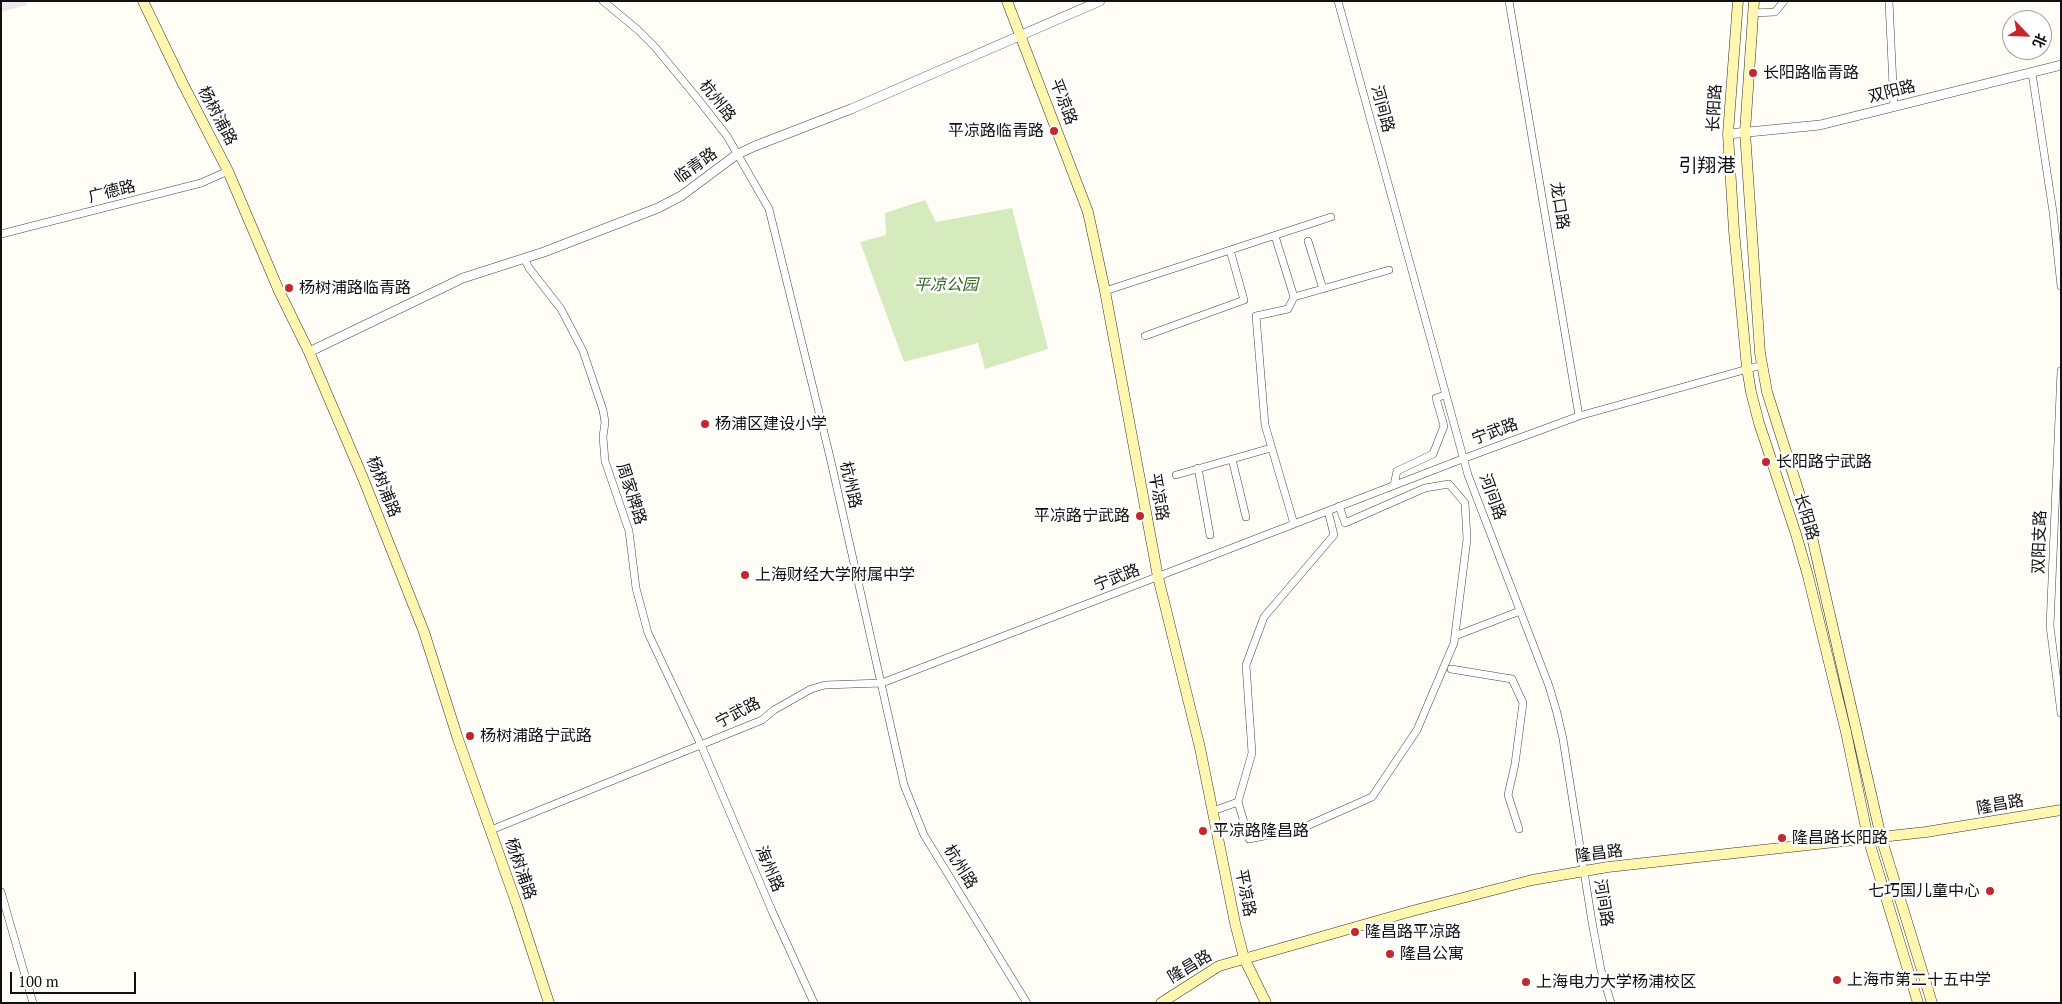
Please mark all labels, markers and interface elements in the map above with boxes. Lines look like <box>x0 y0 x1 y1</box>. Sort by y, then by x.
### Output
north arrow <box>2002 10 2052 60</box>
text: 北 <box>2029 31 2052 51</box>
place label: 长阳路临青路 <box>1763 63 1859 83</box>
marker: 长阳路临青路 <box>1747 67 1759 79</box>
street label: 杭州路 <box>695 76 739 126</box>
street label: 平凉路 <box>1045 76 1081 128</box>
street label: 双阳路 <box>1866 77 1918 107</box>
street label: 杨树浦路 <box>194 83 240 149</box>
street label: 河间路 <box>1367 83 1397 135</box>
street label: 长阳路 <box>1704 84 1726 132</box>
place label: 平凉路临青路 <box>948 121 1044 141</box>
marker: 平凉路临青路 <box>1048 125 1060 137</box>
street label: 临青路 <box>671 144 721 188</box>
district label: 引翔港 <box>1679 156 1735 178</box>
street label: 广德路 <box>86 177 138 207</box>
street label: 龙口路 <box>1546 181 1572 231</box>
park label: 平凉公园 <box>914 275 978 295</box>
place label: 杨树浦路临青路 <box>299 278 411 298</box>
marker: 杨树浦路临青路 <box>283 282 295 294</box>
place label: 杨浦区建设小学 <box>715 414 827 434</box>
street label: 宁武路 <box>1469 415 1521 449</box>
marker: 杨浦区建设小学 <box>699 418 711 430</box>
place label: 长阳路宁武路 <box>1776 452 1872 472</box>
street label: 杨树浦路 <box>362 454 404 520</box>
marker: 长阳路宁武路 <box>1760 456 1772 468</box>
street label: 杭州路 <box>835 459 865 511</box>
street label: 周家牌路 <box>612 461 650 527</box>
street label: 河间路 <box>1475 471 1509 523</box>
street label: 平凉路 <box>1144 472 1172 522</box>
street label: 长阳路 <box>1790 491 1822 543</box>
place label: 平凉路宁武路 <box>1034 506 1130 526</box>
marker: 平凉路宁武路 <box>1134 510 1146 522</box>
street label: 双阳支路 <box>2029 510 2051 574</box>
street label: 宁武路 <box>1091 560 1143 596</box>
place label: 上海财经大学附属中学 <box>755 565 915 585</box>
marker: 上海财经大学附属中学 <box>739 569 751 581</box>
street label: 宁武路 <box>712 694 764 732</box>
place label: 杨树浦路宁武路 <box>480 726 592 746</box>
marker: 杨树浦路宁武路 <box>464 730 476 742</box>
street label: 隆昌路 <box>1975 791 2025 819</box>
place label: 平凉路隆昌路 <box>1213 821 1309 841</box>
marker: 平凉路隆昌路 <box>1197 825 1209 837</box>
place label: 隆昌路长阳路 <box>1792 828 1888 848</box>
marker: 隆昌路长阳路 <box>1776 832 1788 844</box>
street label: 杨树浦路 <box>501 836 539 902</box>
street label: 杭州路 <box>939 842 981 892</box>
street label: 隆昌路 <box>1574 842 1624 866</box>
street label: 海州路 <box>751 843 787 895</box>
street label: 平凉路 <box>1231 868 1259 918</box>
street label: 河间路 <box>1590 878 1616 928</box>
place label: 七巧国儿童中心 <box>1868 881 1980 901</box>
marker: 七巧国儿童中心 <box>1984 885 1996 897</box>
place label: 隆昌路平凉路 <box>1365 922 1461 942</box>
marker: 隆昌路平凉路 <box>1349 926 1361 938</box>
place label: 隆昌公寓 <box>1400 944 1464 964</box>
street label: 隆昌路 <box>1164 946 1216 988</box>
marker: 隆昌公寓 <box>1384 948 1396 960</box>
scale bar <box>12 962 139 994</box>
place label: 上海市第二十五中学 <box>1847 970 1991 990</box>
text: 100 m <box>18 971 59 991</box>
place label: 上海电力大学杨浦校区 <box>1536 972 1696 992</box>
marker: 上海市第二十五中学 <box>1831 974 1843 986</box>
marker: 上海电力大学杨浦校区 <box>1520 976 1532 988</box>

